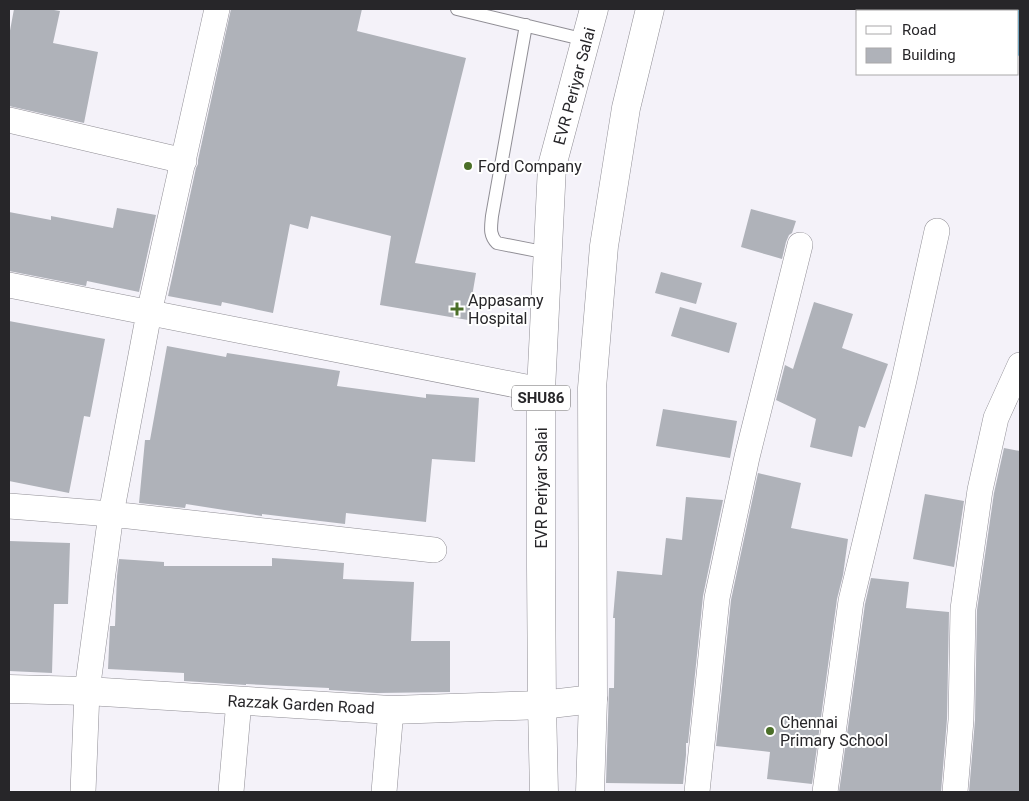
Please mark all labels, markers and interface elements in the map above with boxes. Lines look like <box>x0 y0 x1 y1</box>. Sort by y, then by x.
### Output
legend <box>856 10 1019 75</box>
text: Road <box>902 21 936 39</box>
street label: EVR Periyar Salai <box>550 25 599 147</box>
text: Building <box>902 46 956 64</box>
place label: Ford Company <box>478 157 582 176</box>
marker: Ford Company <box>462 160 474 172</box>
place label: Appasamy Hospital <box>468 291 544 328</box>
marker: Appasamy Hospital <box>450 302 464 316</box>
road number: SHU86 <box>512 386 570 410</box>
street label: EVR Periyar Salai <box>532 427 551 549</box>
street label: Razzak Garden Road <box>227 691 375 718</box>
place label: Chennai Primary School <box>780 713 888 750</box>
marker: Chennai Primary School <box>764 725 776 737</box>

